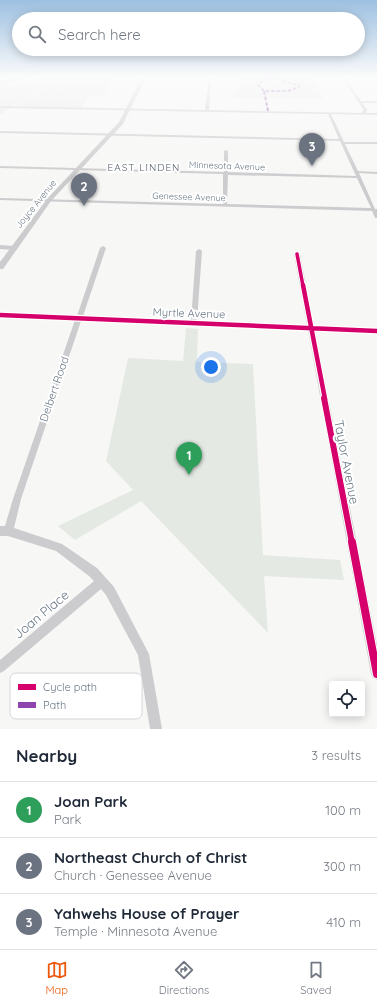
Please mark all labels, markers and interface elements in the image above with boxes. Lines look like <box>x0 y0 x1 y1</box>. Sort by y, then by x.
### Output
search box <box>12 12 365 56</box>
icon: search <box>26 23 48 45</box>
text: Search here <box>58 25 141 44</box>
pin: 3 <box>299 133 325 166</box>
street label: Minnesota Avenue <box>189 159 265 172</box>
district label: EAST LINDEN <box>108 161 180 174</box>
pin: 2 <box>71 173 97 206</box>
street label: Joyce Avenue <box>13 177 58 230</box>
street label: Genessee Avenue <box>152 190 226 203</box>
street label: Myrtle Avenue <box>152 305 226 321</box>
street label: Delbert Road <box>36 355 72 423</box>
your location <box>201 357 221 377</box>
street label: Taylor Avenue <box>331 418 363 506</box>
pin: 1 <box>176 442 202 475</box>
street label: Joan Place <box>10 586 72 642</box>
legend <box>10 673 142 719</box>
text: Cycle path <box>43 680 97 694</box>
map controls <box>329 681 365 717</box>
button: locate <box>329 681 365 717</box>
text: Path <box>43 698 66 712</box>
text: Nearby <box>16 745 77 766</box>
text: 3 results <box>311 747 361 763</box>
text: Joan Park <box>54 792 128 811</box>
text: 1 <box>26 802 32 818</box>
text: 100 m <box>325 802 361 818</box>
text: Park <box>54 811 82 827</box>
text: Northeast Church of Christ <box>54 848 247 867</box>
text: 2 <box>25 858 33 874</box>
text: 300 m <box>323 858 361 874</box>
text: Church · Genessee Avenue <box>54 867 212 883</box>
text: Yahwehs House of Prayer <box>54 904 240 923</box>
text: 3 <box>26 914 32 930</box>
text: 410 m <box>326 914 361 930</box>
text: Temple · Minnesota Avenue <box>54 923 217 939</box>
tab: Map <box>45 959 68 997</box>
tab: Directions <box>159 959 209 997</box>
tab: Saved <box>300 959 332 997</box>

